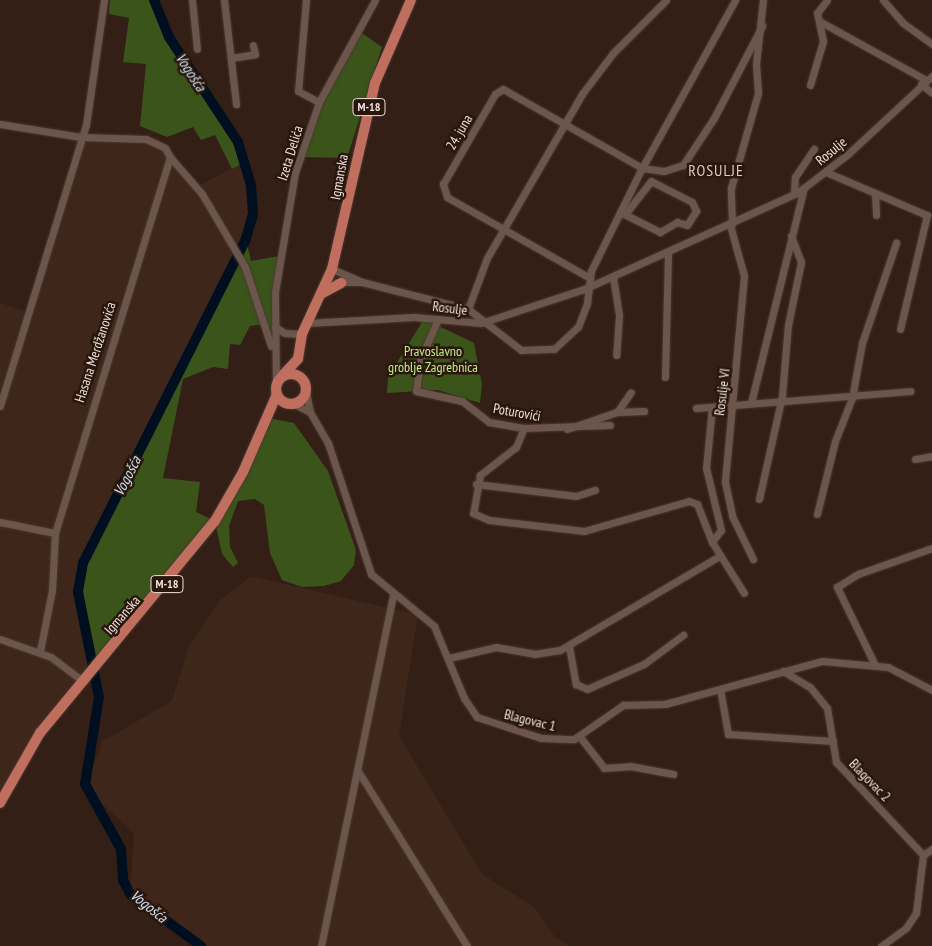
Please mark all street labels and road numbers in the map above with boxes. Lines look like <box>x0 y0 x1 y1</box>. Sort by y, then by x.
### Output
road number: M-18 <box>352 98 386 116</box>
street label: 24. juna <box>442 111 476 153</box>
street label: Izeta Delića <box>274 124 306 182</box>
street label: Rosulje <box>812 133 850 169</box>
street label: Igmanska <box>327 153 351 201</box>
street label: Rosulje <box>432 298 468 318</box>
street label: Hasana Merdžanovića <box>71 300 119 404</box>
street label: Rosulje VI <box>711 367 733 417</box>
street label: Poturovići <box>492 400 542 424</box>
road number: M-18 <box>150 574 184 594</box>
street label: Igmanska <box>101 592 143 638</box>
street label: Blagovac 1 <box>502 705 558 735</box>
street label: Blagovac 2 <box>846 755 894 805</box>

